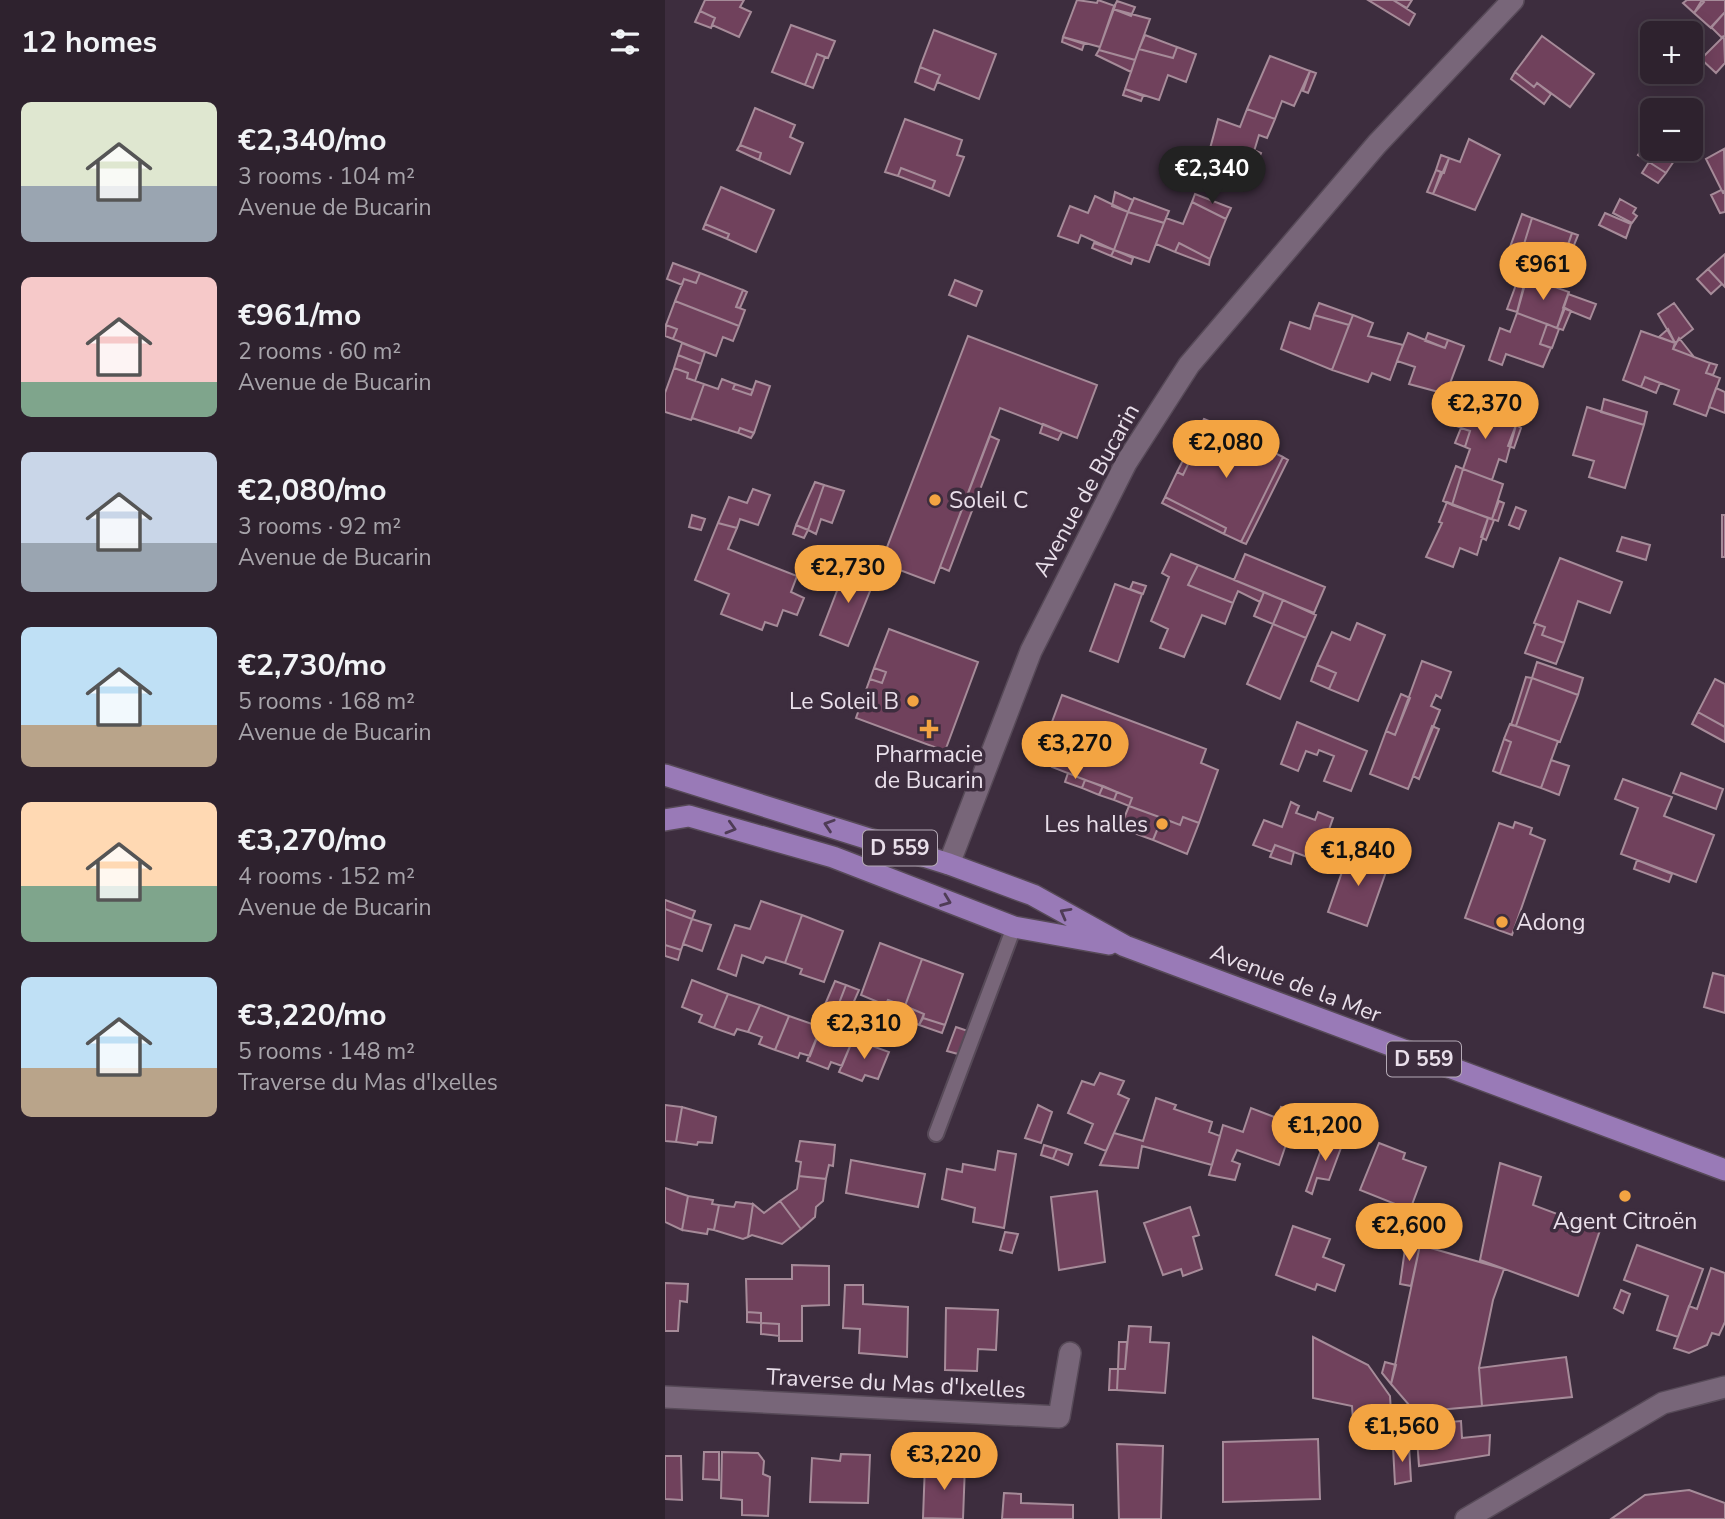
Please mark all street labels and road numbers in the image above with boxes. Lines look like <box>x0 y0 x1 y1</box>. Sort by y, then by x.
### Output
street label: Avenue de Bucarin <box>1026 398 1147 582</box>
road number: D 559 <box>863 830 937 866</box>
street label: Avenue de la Mer <box>1206 937 1386 1031</box>
road number: D 559 <box>1387 1042 1461 1076</box>
street label: Traverse du Mas d'Ixelles <box>765 1361 1027 1406</box>

